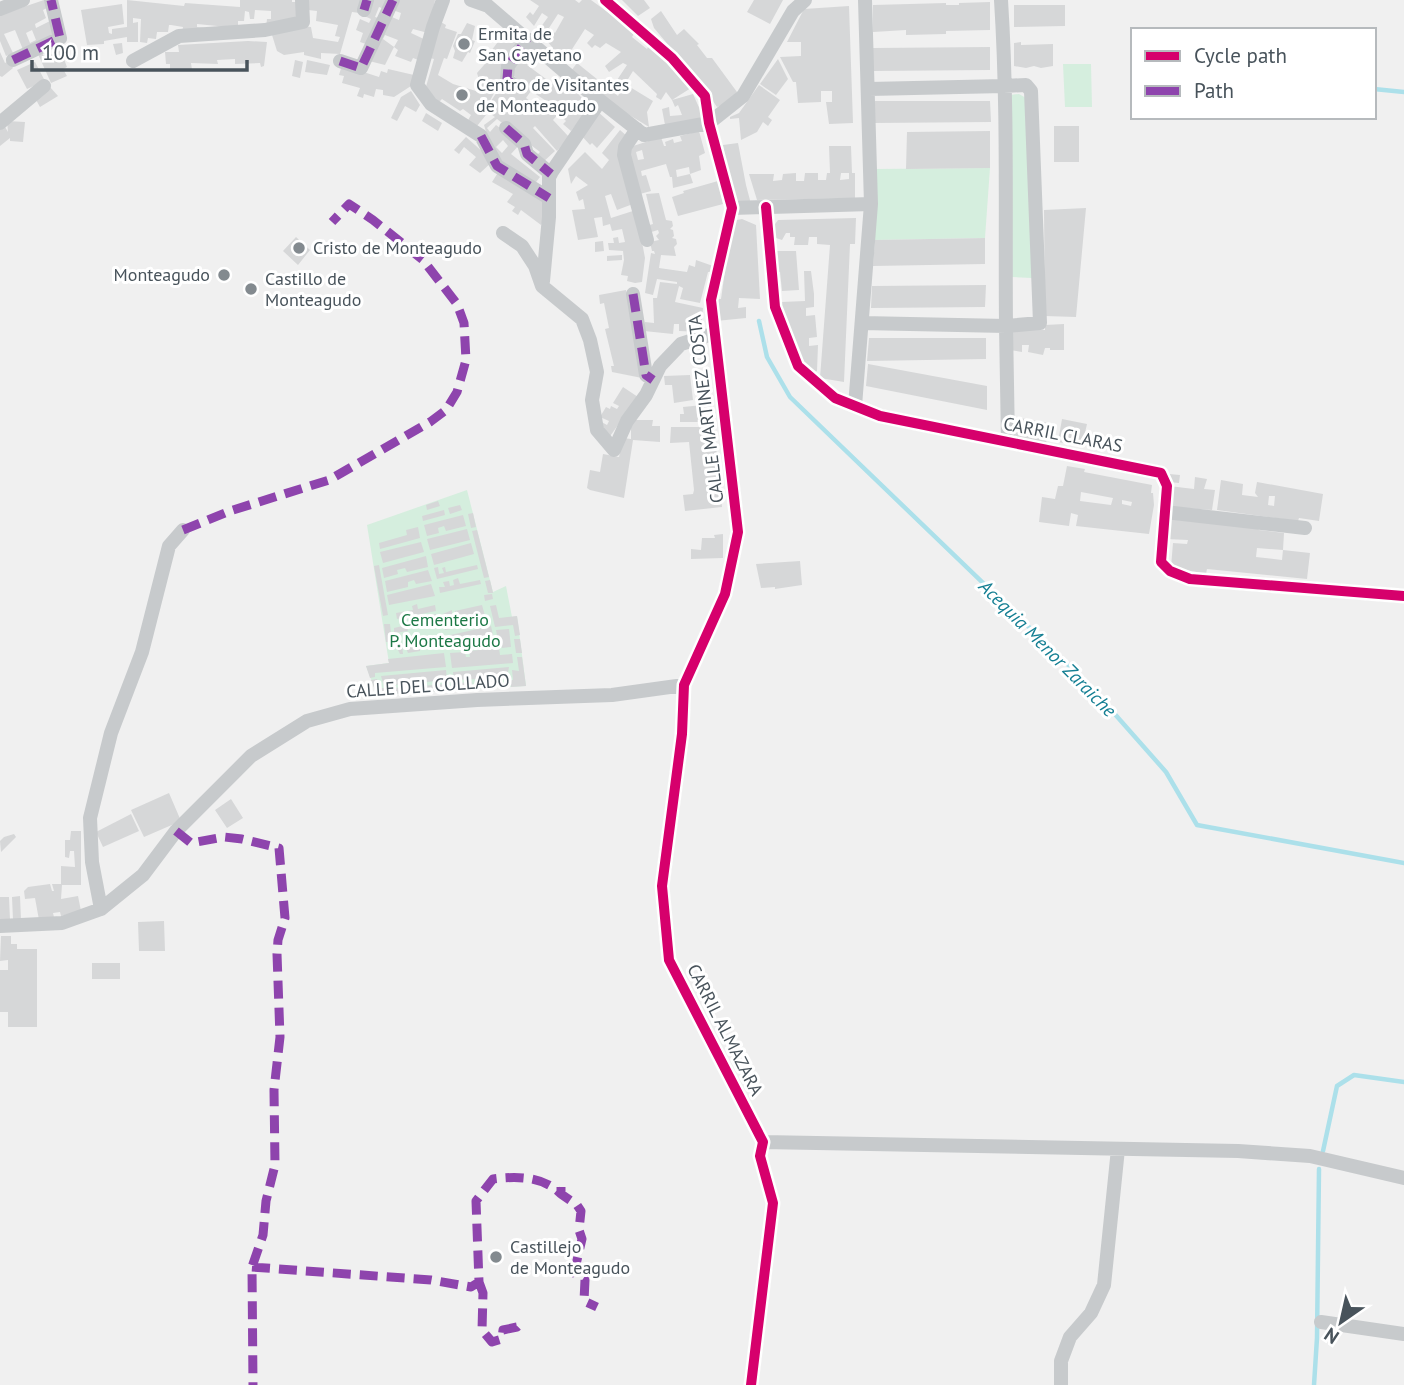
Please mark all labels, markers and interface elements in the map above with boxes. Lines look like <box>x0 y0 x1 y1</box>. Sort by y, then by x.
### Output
place label: Ermita de San Cayetano <box>478 22 582 66</box>
scale bar <box>32 28 247 72</box>
legend <box>1131 28 1376 119</box>
marker: Ermita de San Cayetano <box>456 36 472 52</box>
text: 100 m <box>42 39 99 66</box>
text: Cycle path <box>1194 42 1287 69</box>
place label: Centro de Visitantes de Monteagudo <box>476 73 629 117</box>
text: Path <box>1194 77 1234 104</box>
marker: Centro de Visitantes de Monteagudo <box>454 87 470 103</box>
place label: Cristo de Monteagudo <box>313 236 482 259</box>
marker: Cristo de Monteagudo <box>291 240 307 256</box>
place label: Monteagudo <box>114 263 210 286</box>
marker: Monteagudo <box>216 267 232 283</box>
place label: Castillo de Monteagudo <box>265 267 361 311</box>
marker: Castillo de Monteagudo <box>243 281 259 297</box>
street label: CALLE MARTINEZ COSTA <box>682 313 728 505</box>
street label: CARRIL CLARAS <box>1002 412 1125 457</box>
water label: Acequia Menor Zaraiche <box>974 574 1122 722</box>
park label: Cementerio P. Monteagudo <box>389 608 501 652</box>
street label: CALLE DEL COLLADO <box>346 668 510 703</box>
street label: CARRIL ALMAZARA <box>682 960 769 1100</box>
place label: Castillejo de Monteagudo <box>510 1235 630 1279</box>
marker: Castillejo de Monteagudo <box>488 1249 504 1265</box>
north arrow <box>1306 1287 1376 1357</box>
text: N <box>1320 1323 1343 1350</box>

